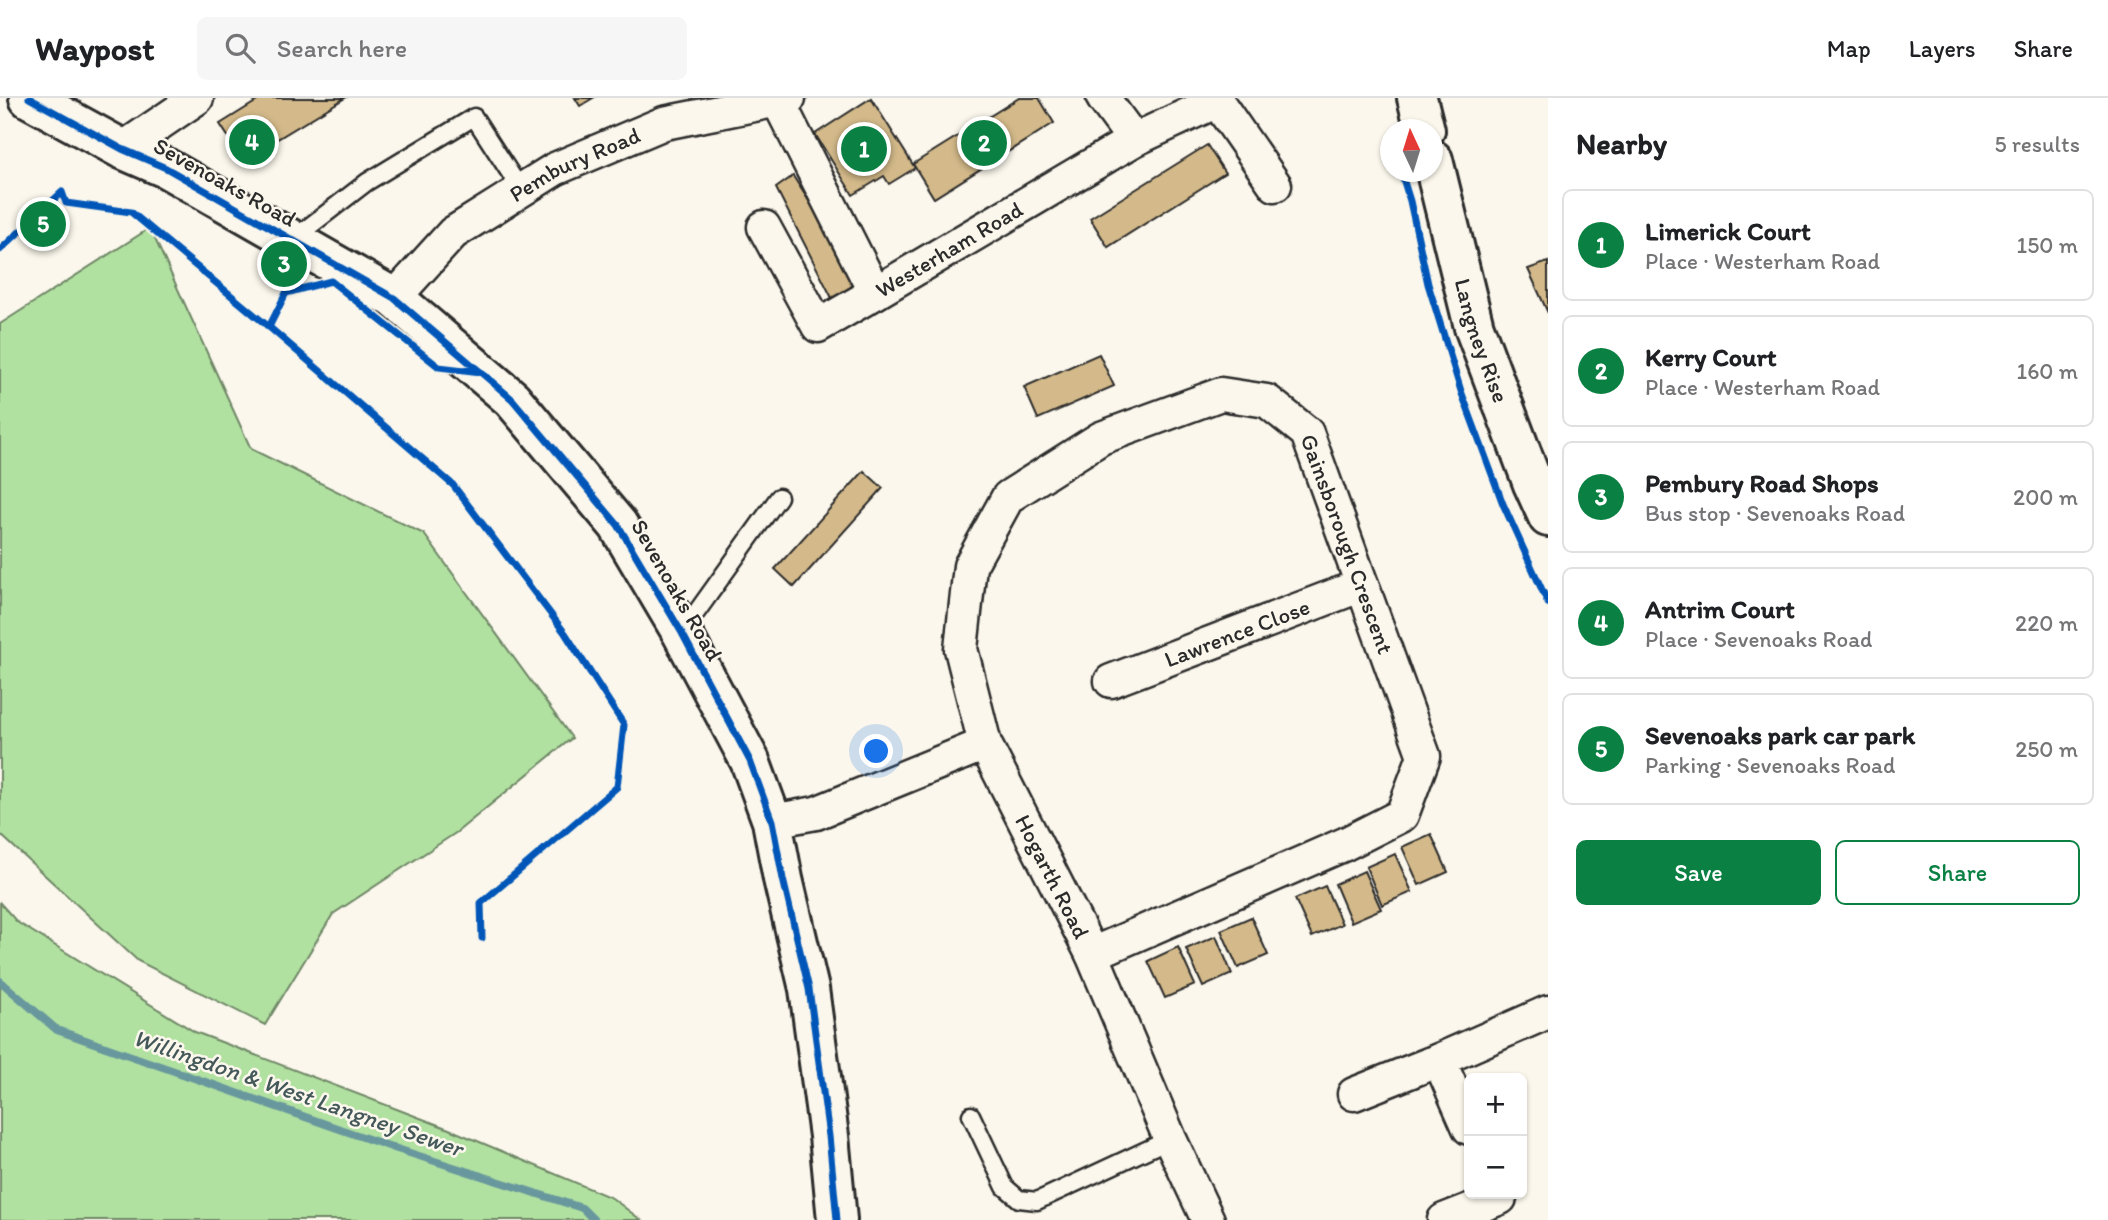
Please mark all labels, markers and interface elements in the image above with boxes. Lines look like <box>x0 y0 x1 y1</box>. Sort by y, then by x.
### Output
search box <box>197 17 687 80</box>
text: Waypost <box>35 29 155 68</box>
icon: search <box>221 29 259 67</box>
text: Search here <box>277 32 407 64</box>
text: Map <box>1827 34 1871 63</box>
text: Layers <box>1909 34 1976 63</box>
text: Share <box>2014 34 2073 63</box>
pin: 4 <box>229 116 275 168</box>
pin: 2 <box>961 117 1007 169</box>
north arrow <box>1380 119 1443 182</box>
street label: Pembury Road <box>504 121 644 208</box>
pin: 1 <box>841 123 887 175</box>
text: Nearby <box>1576 125 1667 162</box>
text: 5 results <box>1994 130 2080 158</box>
street label: Sevenoaks Road <box>149 131 301 233</box>
street label: Westerham Road <box>870 195 1028 304</box>
pin: 5 <box>20 198 66 250</box>
text: Limerick Court <box>1645 215 1811 247</box>
text: 1 <box>1596 231 1606 259</box>
text: 150 m <box>2017 231 2078 259</box>
pin: 3 <box>261 238 307 290</box>
text: Place · Westerham Road <box>1645 247 1880 275</box>
street label: Langney Rise <box>1449 276 1515 406</box>
text: Kerry Court <box>1645 341 1777 373</box>
text: 2 <box>1595 357 1607 385</box>
text: 160 m <box>2016 357 2078 385</box>
text: Place · Westerham Road <box>1645 373 1880 401</box>
street label: Gainsborough Crescent <box>1295 430 1400 658</box>
text: Pembury Road Shops <box>1645 467 1879 499</box>
text: 3 <box>1595 483 1607 511</box>
text: 200 m <box>2013 483 2078 511</box>
text: Bus stop · Sevenoaks Road <box>1645 499 1905 527</box>
street label: Sevenoaks Road <box>625 514 729 666</box>
street label: Lawrence Close <box>1160 592 1314 673</box>
text: Antrim Court <box>1645 593 1795 625</box>
text: 4 <box>1594 609 1608 637</box>
text: 220 m <box>2015 609 2078 637</box>
text: Place · Sevenoaks Road <box>1645 625 1872 653</box>
text: Sevenoaks park car park <box>1645 719 1915 751</box>
your location <box>859 734 893 768</box>
text: 5 <box>1595 735 1607 763</box>
text: 250 m <box>2015 735 2078 763</box>
text: Parking · Sevenoaks Road <box>1645 751 1895 779</box>
street label: Hogarth Road <box>1009 810 1096 943</box>
button: Save <box>1576 840 1821 905</box>
button: Share <box>1835 840 2080 905</box>
water label: Willingdon & West Langney Sewer <box>130 1022 469 1164</box>
map controls <box>1464 1073 1527 1199</box>
button: + <box>1464 1073 1527 1136</box>
button: − <box>1464 1136 1527 1199</box>

